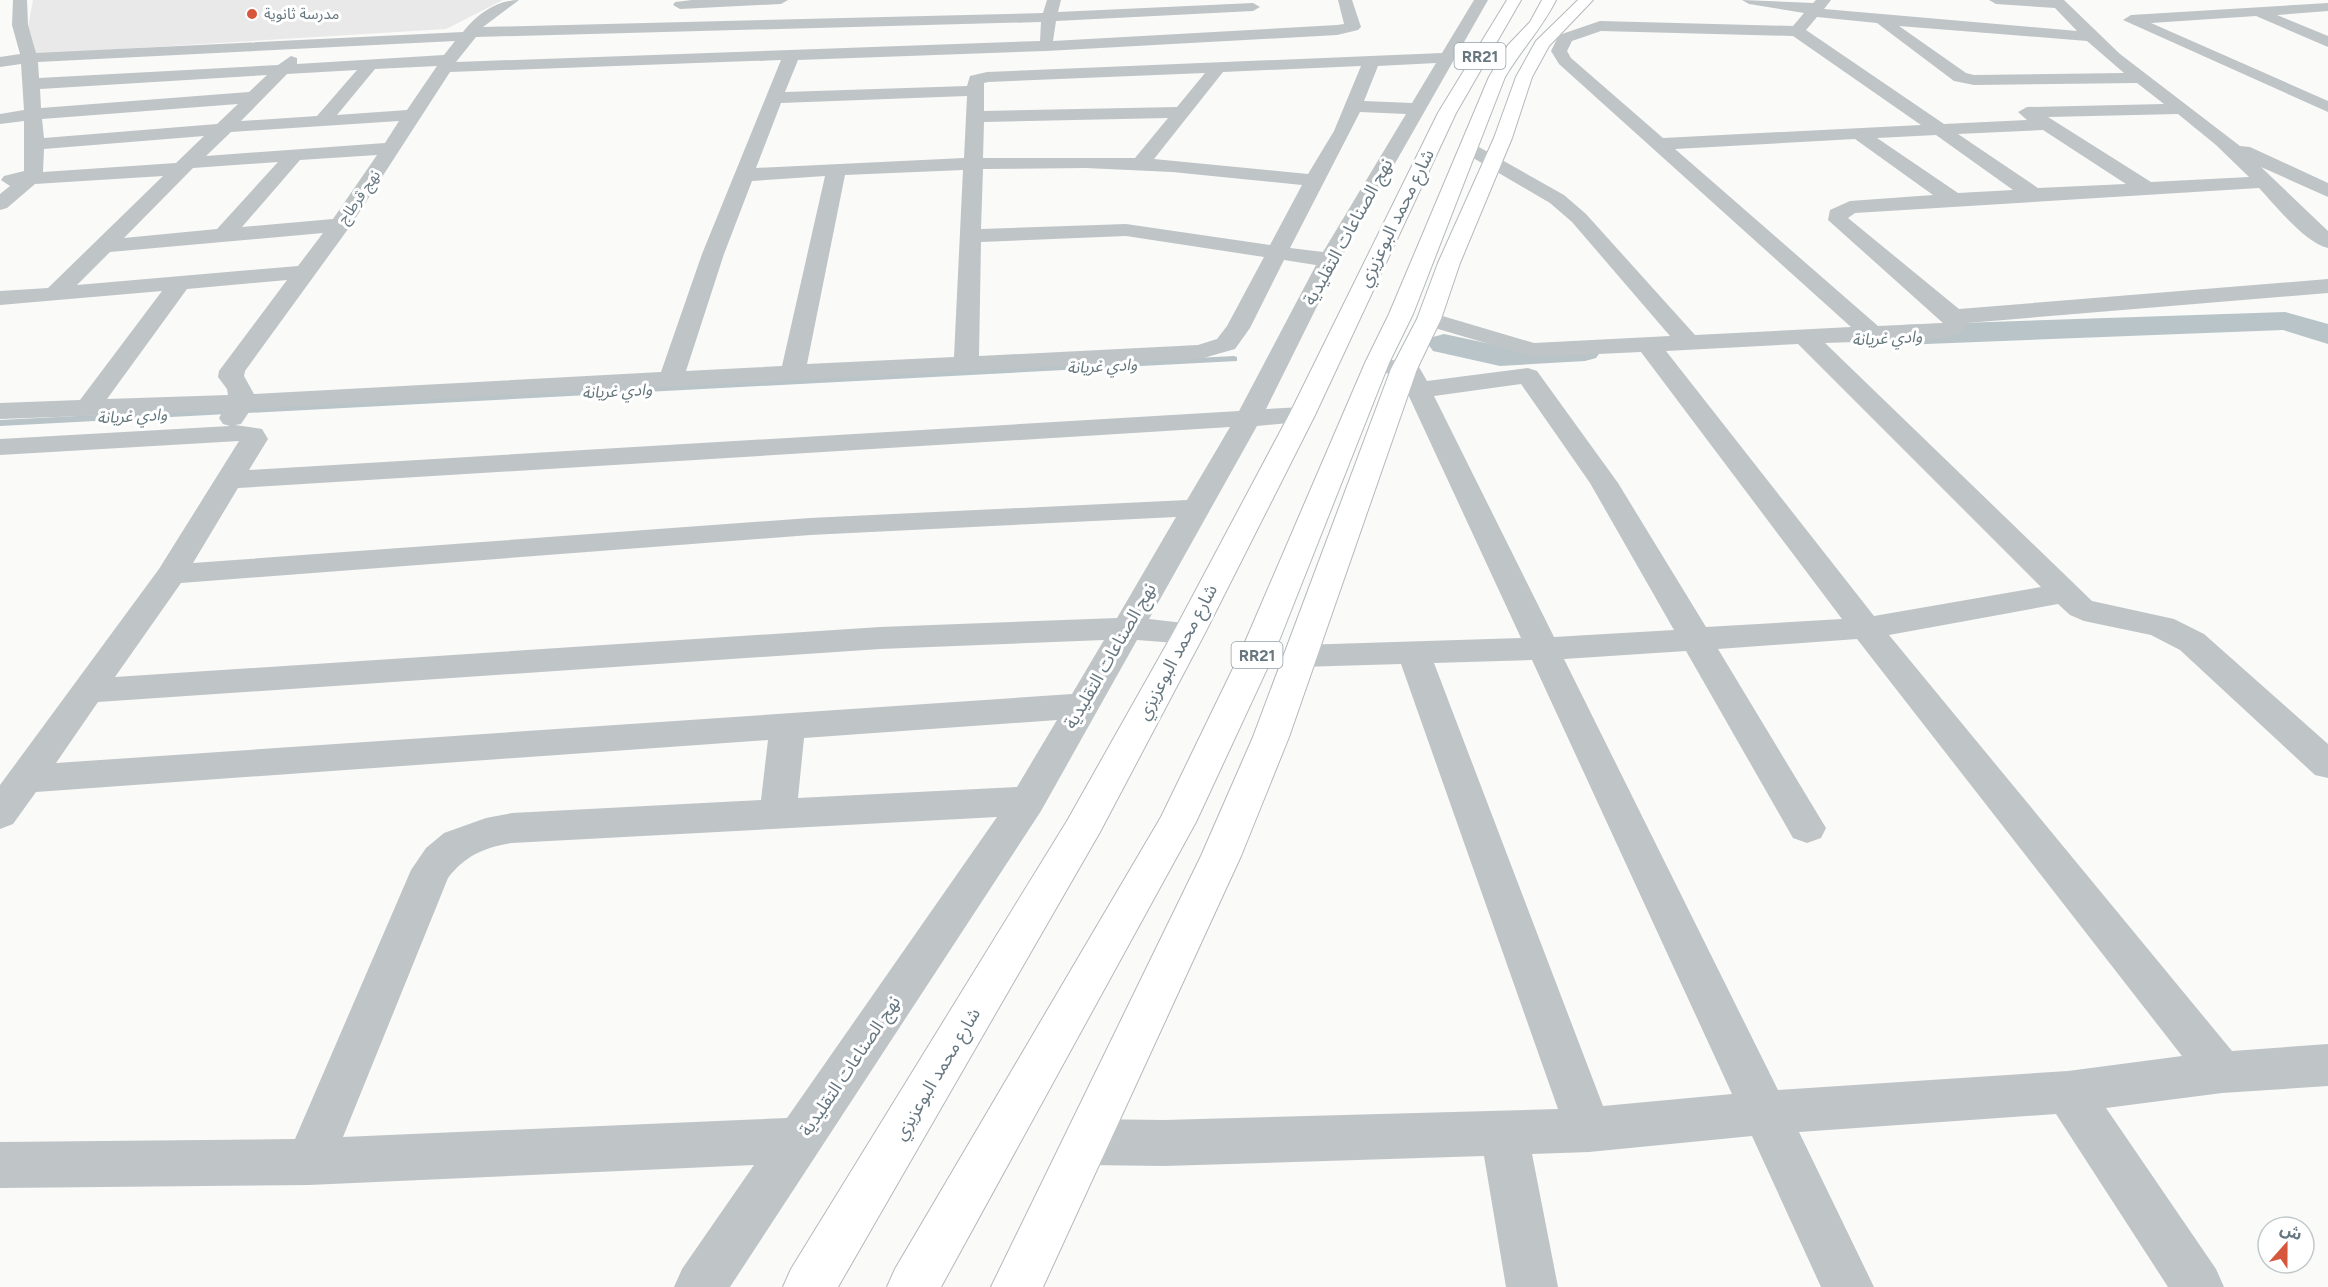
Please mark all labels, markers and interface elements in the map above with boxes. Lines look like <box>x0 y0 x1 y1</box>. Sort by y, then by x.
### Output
place label: مدرسة ثانوية <box>264 5 339 23</box>
marker: مدرسة ثانوية <box>245 7 259 21</box>
road number: RR21 <box>1454 43 1506 69</box>
street label: شارع محمد البوعزيزي <box>1353 146 1442 292</box>
street label: نهج الصناعات التقليدية <box>1298 155 1399 310</box>
street label: نهج قرطاج <box>334 167 386 229</box>
water label: وادي غريانة <box>1851 327 1923 353</box>
water label: وادي غريانة <box>1066 355 1138 381</box>
water label: وادي غريانة <box>581 380 653 406</box>
water label: وادي غريانة <box>96 405 168 431</box>
street label: نهج الصناعات التقليدية <box>1059 579 1162 734</box>
street label: شارع محمد البوعزيزي <box>1132 580 1225 725</box>
road number: RR21 <box>1232 642 1282 668</box>
street label: نهج الصناعات التقليدية <box>795 992 907 1141</box>
street label: شارع محمد البوعزيزي <box>889 1004 988 1146</box>
north arrow <box>2256 1215 2316 1275</box>
text: ش <box>2278 1219 2305 1244</box>

